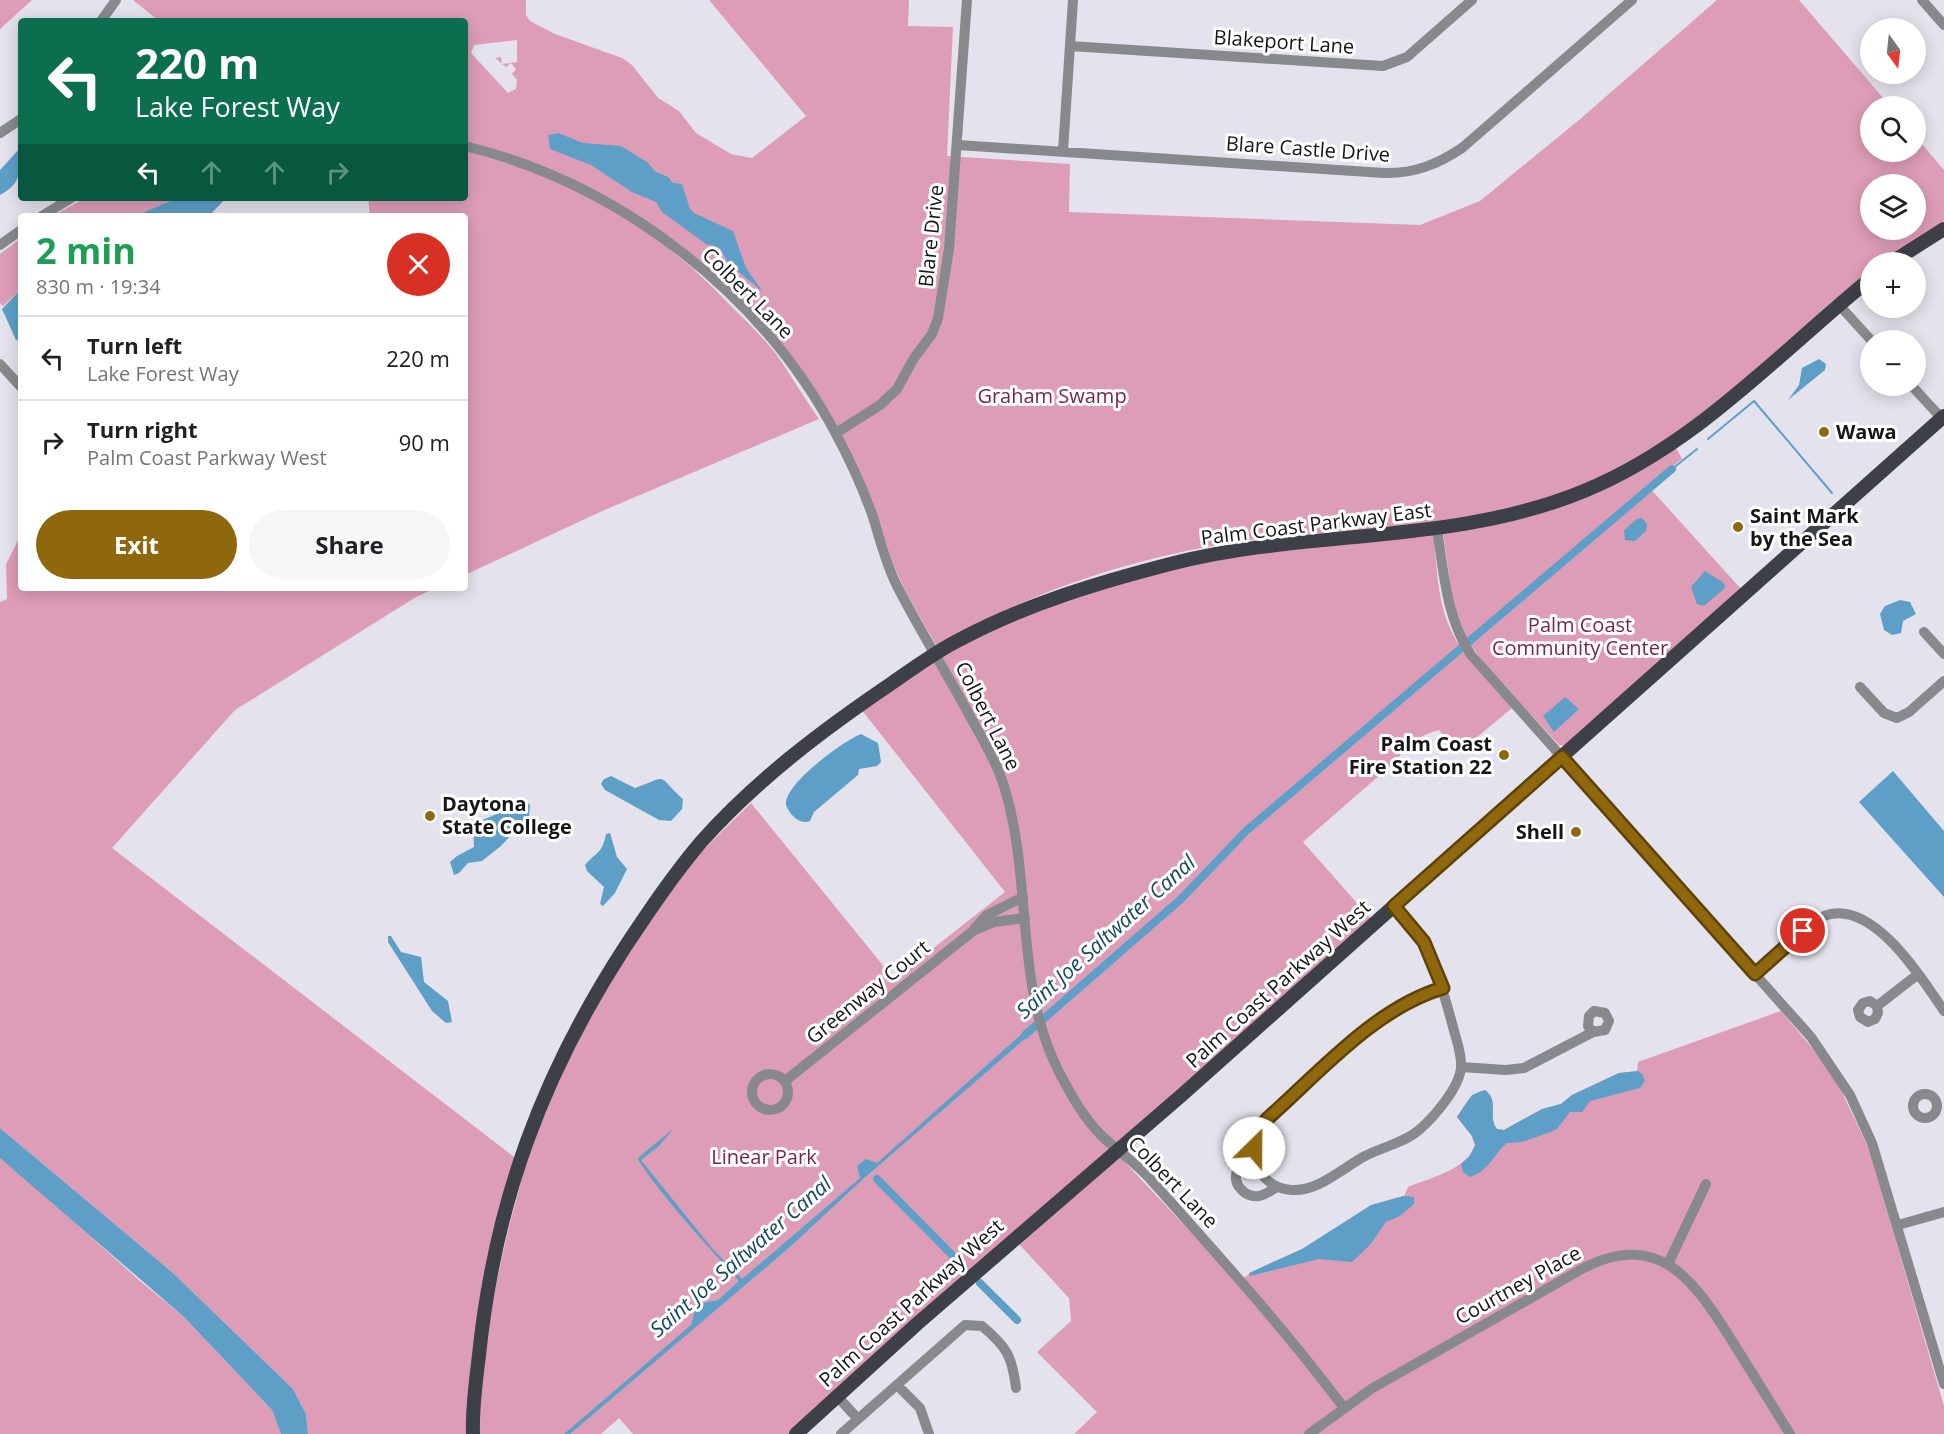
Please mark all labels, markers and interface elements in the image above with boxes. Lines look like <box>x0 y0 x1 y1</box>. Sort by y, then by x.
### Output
north arrow <box>1860 18 1926 84</box>
map controls <box>1860 18 1926 396</box>
street label: Blakeport Lane <box>1213 23 1355 60</box>
text: 220 m <box>135 34 259 91</box>
icon: left <box>36 42 114 120</box>
text: Lake Forest Way <box>135 88 340 125</box>
button: search <box>1860 96 1926 162</box>
street label: Blare Castle Drive <box>1225 129 1391 168</box>
icon: left <box>132 156 165 189</box>
icon: ahead <box>195 156 228 189</box>
icon: ahead <box>258 156 291 189</box>
icon: right <box>321 156 354 189</box>
button: layers <box>1860 174 1926 240</box>
street label: Blare Drive <box>912 183 949 288</box>
text: 2 min <box>36 226 136 275</box>
button: close <box>387 233 450 296</box>
street label: Colbert Lane <box>697 241 800 344</box>
button: + <box>1860 252 1926 318</box>
text: 830 m · 19:34 <box>36 273 161 300</box>
text: Turn left <box>87 330 182 360</box>
button: − <box>1860 330 1926 396</box>
icon: left <box>36 342 69 375</box>
text: 220 m <box>386 343 450 373</box>
text: Lake Forest Way <box>87 360 239 387</box>
park label: Graham Swamp <box>977 382 1127 409</box>
text: Turn right <box>87 414 198 444</box>
place label: Wawa <box>1836 418 1897 445</box>
marker: Wawa <box>1817 425 1831 439</box>
icon: right <box>36 426 69 459</box>
text: 90 m <box>399 427 450 457</box>
text: Palm Coast Parkway West <box>87 444 327 471</box>
street label: Palm Coast Parkway East <box>1199 496 1433 551</box>
place label: Saint Mark by the Sea <box>1750 502 1859 552</box>
button: Exit <box>36 510 237 579</box>
button: Share <box>249 510 450 579</box>
marker: Saint Mark by the Sea <box>1731 520 1745 534</box>
park label: Palm Coast Community Center <box>1492 611 1668 661</box>
street label: Colbert Lane <box>949 657 1027 775</box>
place label: Palm Coast Fire Station 22 <box>1349 730 1492 780</box>
marker: Palm Coast Fire Station 22 <box>1497 748 1511 762</box>
place label: Daytona State College <box>442 790 572 840</box>
marker: Daytona State College <box>423 809 437 823</box>
place label: Shell <box>1516 818 1564 845</box>
marker: Shell <box>1569 825 1583 839</box>
water label: Saint Joe Saltwater Canal <box>1010 848 1201 1024</box>
street label: Palm Coast Parkway West <box>1180 893 1376 1074</box>
pin <box>1777 905 1828 956</box>
icon: arrive <box>1786 914 1819 947</box>
street label: Greenway Court <box>800 933 935 1050</box>
position arrow <box>1222 1116 1286 1180</box>
street label: Colbert Lane <box>1122 1130 1224 1234</box>
park label: Linear Park <box>711 1143 817 1170</box>
water label: Saint Joe Saltwater Canal <box>644 1169 838 1343</box>
street label: Palm Coast Parkway West <box>813 1212 1009 1393</box>
street label: Courtney Place <box>1450 1239 1585 1330</box>

